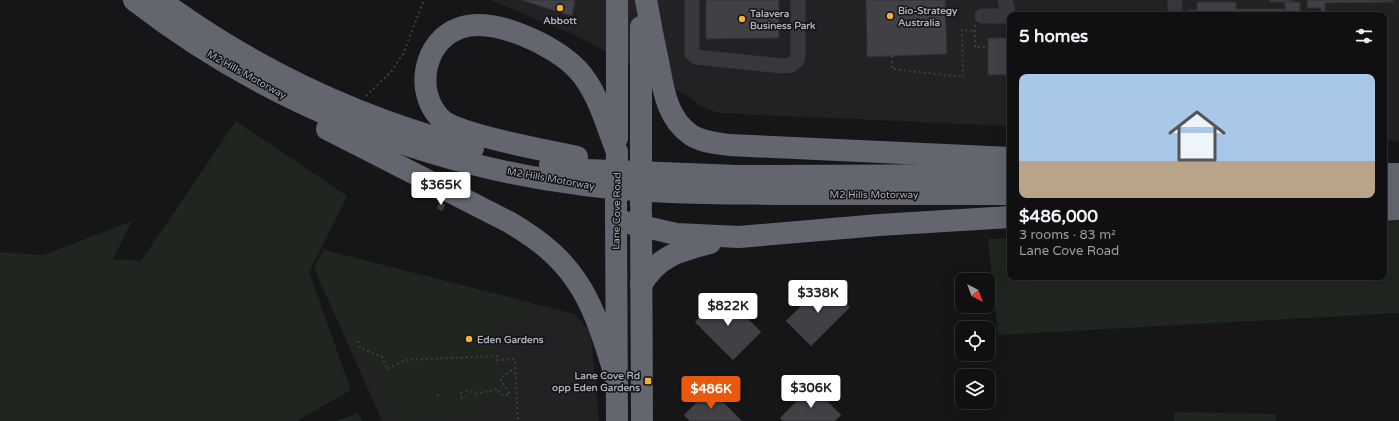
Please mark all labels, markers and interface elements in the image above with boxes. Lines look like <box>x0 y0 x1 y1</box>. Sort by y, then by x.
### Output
marker: Abbott <box>555 3 565 13</box>
place label: Bio-Strategy Australia <box>898 5 958 29</box>
place label: Talavera Business Park <box>749 8 816 32</box>
marker: Bio-Strategy Australia <box>885 11 895 21</box>
marker: Talavera Business Park <box>737 14 747 24</box>
place label: Abbott <box>543 15 577 27</box>
icon: filters <box>1353 25 1375 47</box>
text: 5 homes <box>1019 26 1088 47</box>
street label: M2 Hills Motorway <box>205 48 289 102</box>
icon: home <box>1161 100 1233 172</box>
street label: M2 Hills Motorway <box>506 165 596 193</box>
pin: $365K <box>413 172 469 206</box>
street label: Lane Cove Road <box>610 172 624 250</box>
text: $365K <box>420 177 462 193</box>
street label: M2 Hills Motorway <box>830 189 919 201</box>
text: $486,000 <box>1019 206 1098 227</box>
text: 3 rooms · 83 m² <box>1019 227 1116 243</box>
text: Lane Cove Road <box>1019 243 1119 259</box>
north arrow <box>955 273 995 313</box>
map controls <box>955 273 995 409</box>
pin: $338K <box>790 280 846 314</box>
text: $338K <box>797 285 839 301</box>
pin: $822K <box>700 293 756 327</box>
text: $822K <box>707 298 749 314</box>
button: locate <box>955 321 995 361</box>
marker: Eden Gardens <box>464 334 474 344</box>
place label: Eden Gardens <box>477 334 544 346</box>
button: layers <box>955 369 995 409</box>
place label: Lane Cove Rd opp Eden Gardens <box>552 370 640 394</box>
pin: $306K <box>783 375 839 409</box>
marker: Lane Cove Rd opp Eden Gardens <box>643 376 653 386</box>
pin: $486K <box>683 376 739 410</box>
text: $306K <box>790 380 832 396</box>
text: $486K <box>690 381 732 397</box>

